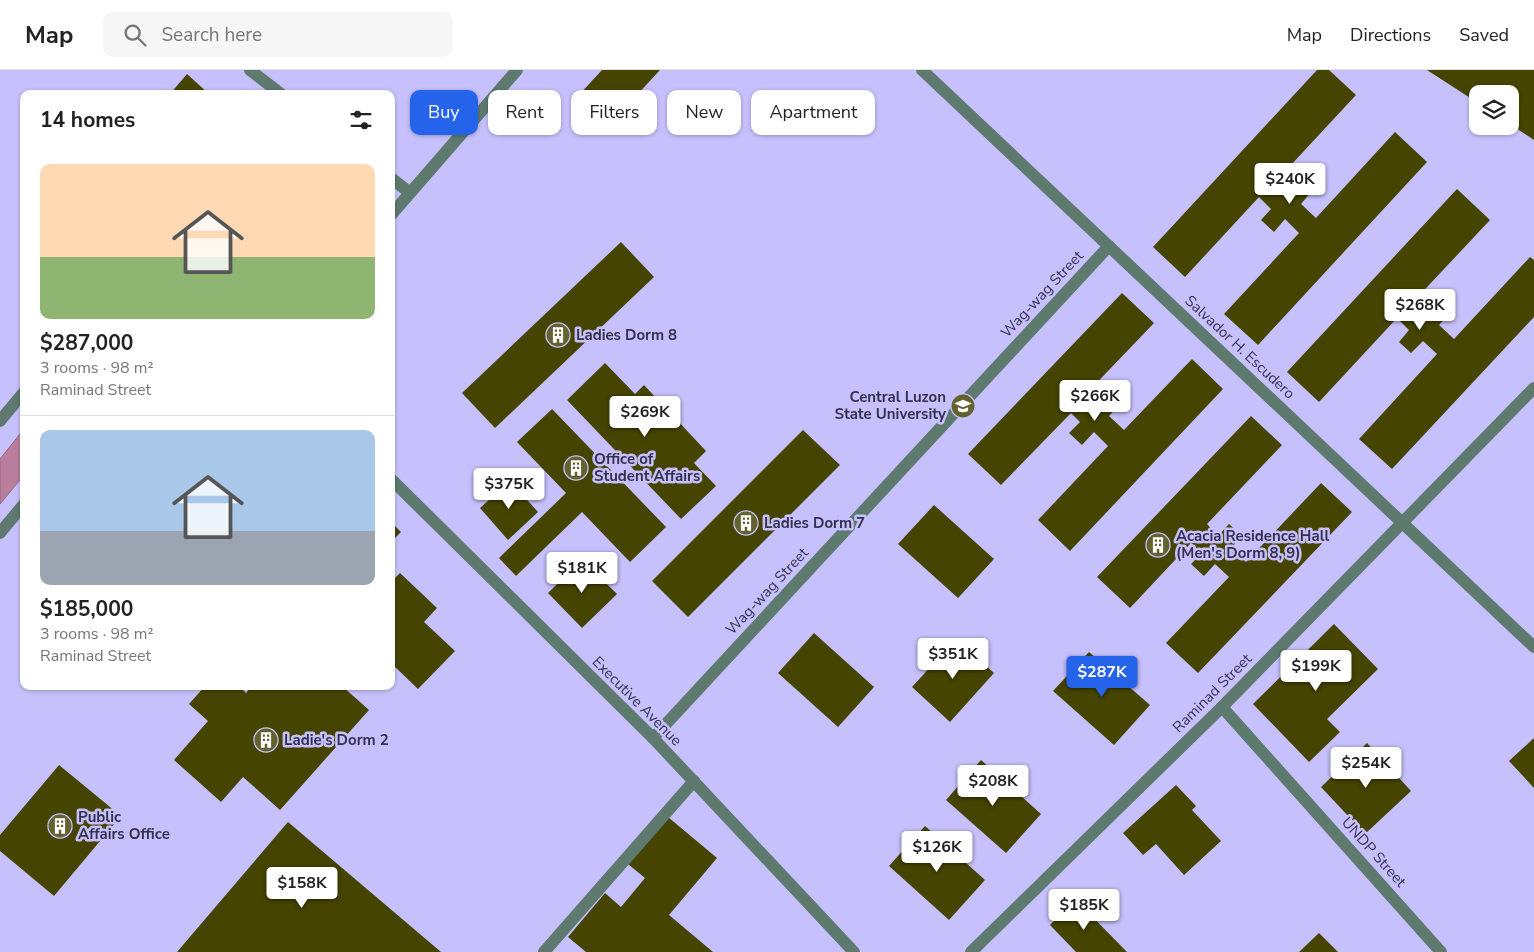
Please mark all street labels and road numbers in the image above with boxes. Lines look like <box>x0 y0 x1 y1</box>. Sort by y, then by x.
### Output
street label: Wag-wag Street <box>996 246 1088 342</box>
street label: Salvador H. Escudero <box>1181 291 1299 403</box>
street label: Wag-wag Street <box>721 543 813 639</box>
street label: Raminad Street <box>1168 649 1256 737</box>
street label: Executive Avenue <box>588 652 686 750</box>
street label: UNDP Street <box>1337 813 1411 892</box>

